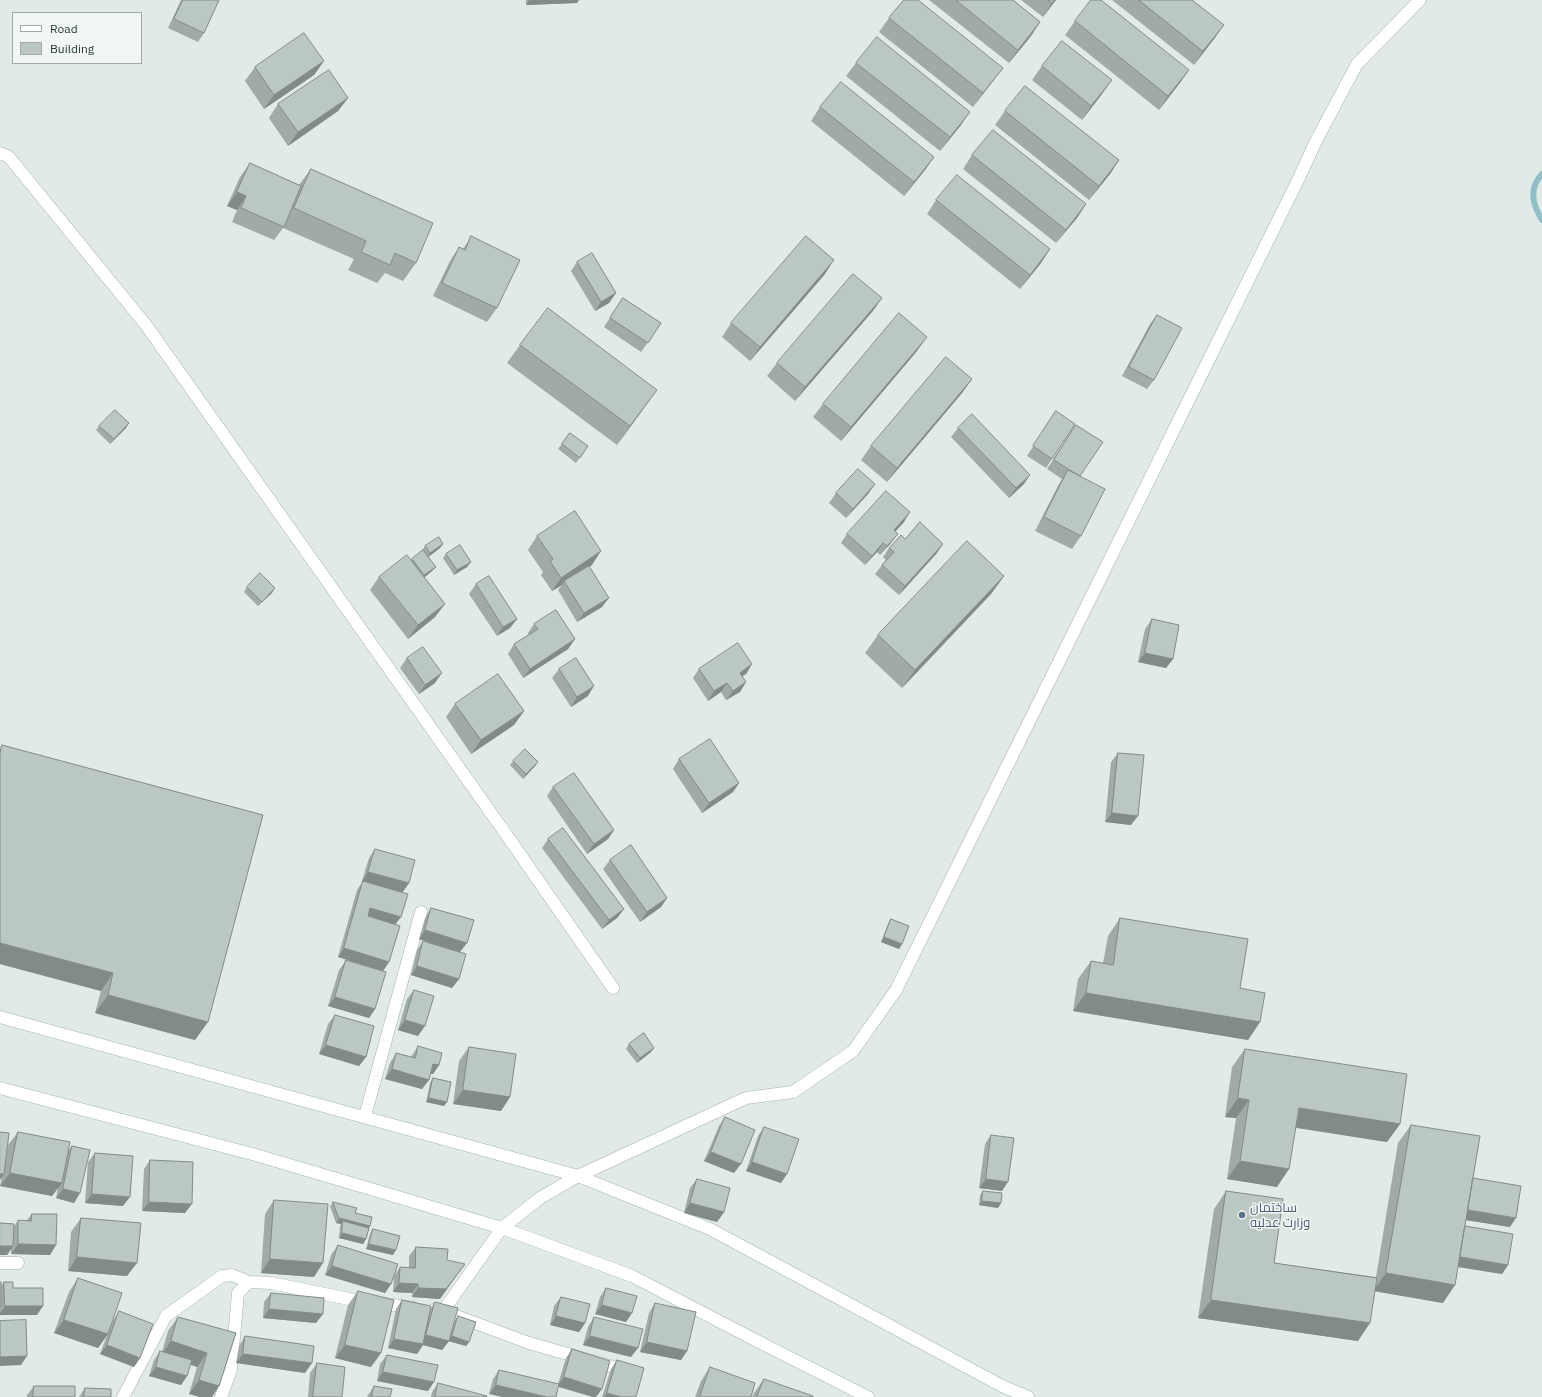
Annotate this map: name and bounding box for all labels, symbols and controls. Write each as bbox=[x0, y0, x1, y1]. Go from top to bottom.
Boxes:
legend bbox=[12, 12, 142, 64]
text: Road bbox=[50, 21, 78, 36]
text: Building bbox=[50, 41, 94, 56]
place label: ساختمان وزارت عدلیه bbox=[1250, 1200, 1310, 1231]
marker: ساختمان وزارت عدلیه bbox=[1237, 1210, 1247, 1220]

